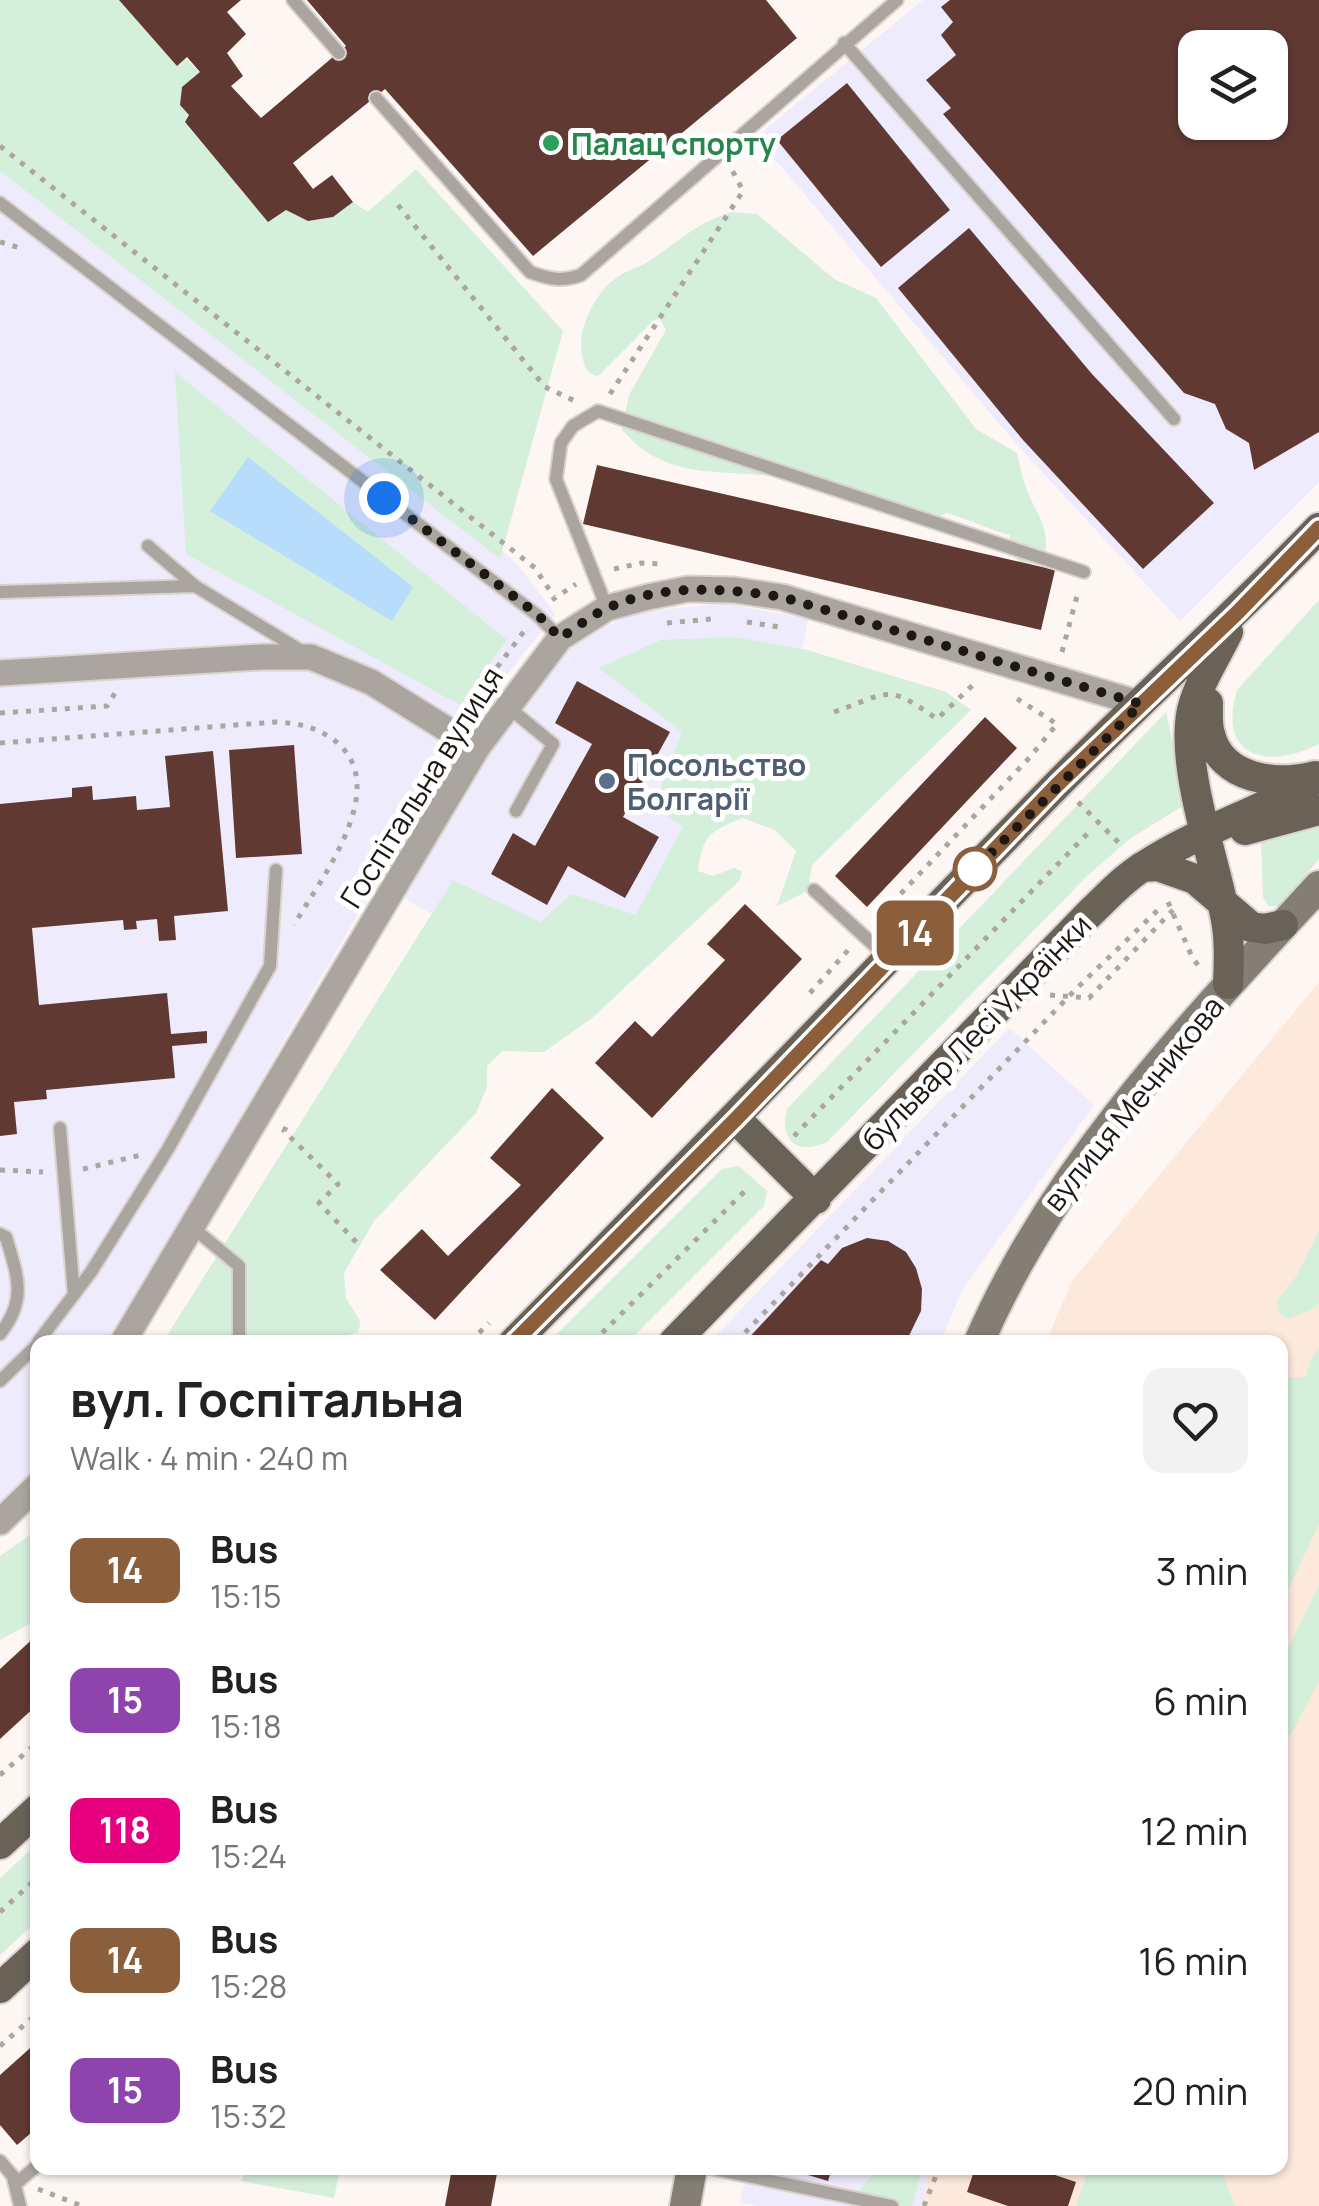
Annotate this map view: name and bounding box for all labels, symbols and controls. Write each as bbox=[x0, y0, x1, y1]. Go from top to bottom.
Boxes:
map controls bbox=[1178, 30, 1288, 140]
button: layers bbox=[1178, 30, 1288, 140]
place label: Палац спорту bbox=[571, 123, 776, 164]
marker: Палац спорту bbox=[540, 132, 562, 154]
your location bbox=[359, 473, 409, 523]
street label: Госпітальна вулиця bbox=[330, 659, 512, 915]
place label: Посольство Болгарії bbox=[627, 744, 806, 819]
marker: Посольство Болгарії bbox=[596, 770, 618, 792]
unlabelled marker bbox=[954, 848, 996, 890]
line badge: 14 bbox=[870, 900, 960, 966]
street label: бульвар Лесі Українки bbox=[852, 905, 1100, 1159]
text: 14 bbox=[897, 909, 933, 957]
street label: вулиця Мечникова bbox=[1033, 987, 1233, 1219]
text: вул. Госпітальна bbox=[70, 1366, 464, 1431]
button: heart bbox=[1143, 1368, 1248, 1473]
text: Walk · 4 min · 240 m bbox=[70, 1436, 348, 1480]
text: Bus bbox=[210, 1522, 278, 1574]
text: 3 min bbox=[1156, 1544, 1248, 1596]
text: 14 bbox=[107, 1546, 143, 1594]
text: 15:15 bbox=[210, 1574, 282, 1618]
text: Bus bbox=[210, 1652, 278, 1704]
text: 6 min bbox=[1153, 1674, 1248, 1726]
text: 15 bbox=[107, 1676, 143, 1724]
text: 15:18 bbox=[210, 1704, 282, 1748]
text: Bus bbox=[210, 1782, 278, 1834]
text: 12 min bbox=[1140, 1804, 1248, 1856]
text: 118 bbox=[99, 1806, 151, 1854]
text: 15:24 bbox=[210, 1834, 287, 1878]
text: Bus bbox=[210, 1912, 278, 1964]
text: 16 min bbox=[1138, 1934, 1248, 1986]
text: 14 bbox=[107, 1936, 143, 1984]
text: 15:28 bbox=[210, 1964, 287, 2008]
text: Bus bbox=[210, 2042, 278, 2094]
text: 20 min bbox=[1132, 2064, 1248, 2116]
text: 15 bbox=[107, 2066, 143, 2114]
text: 15:32 bbox=[210, 2094, 286, 2138]

